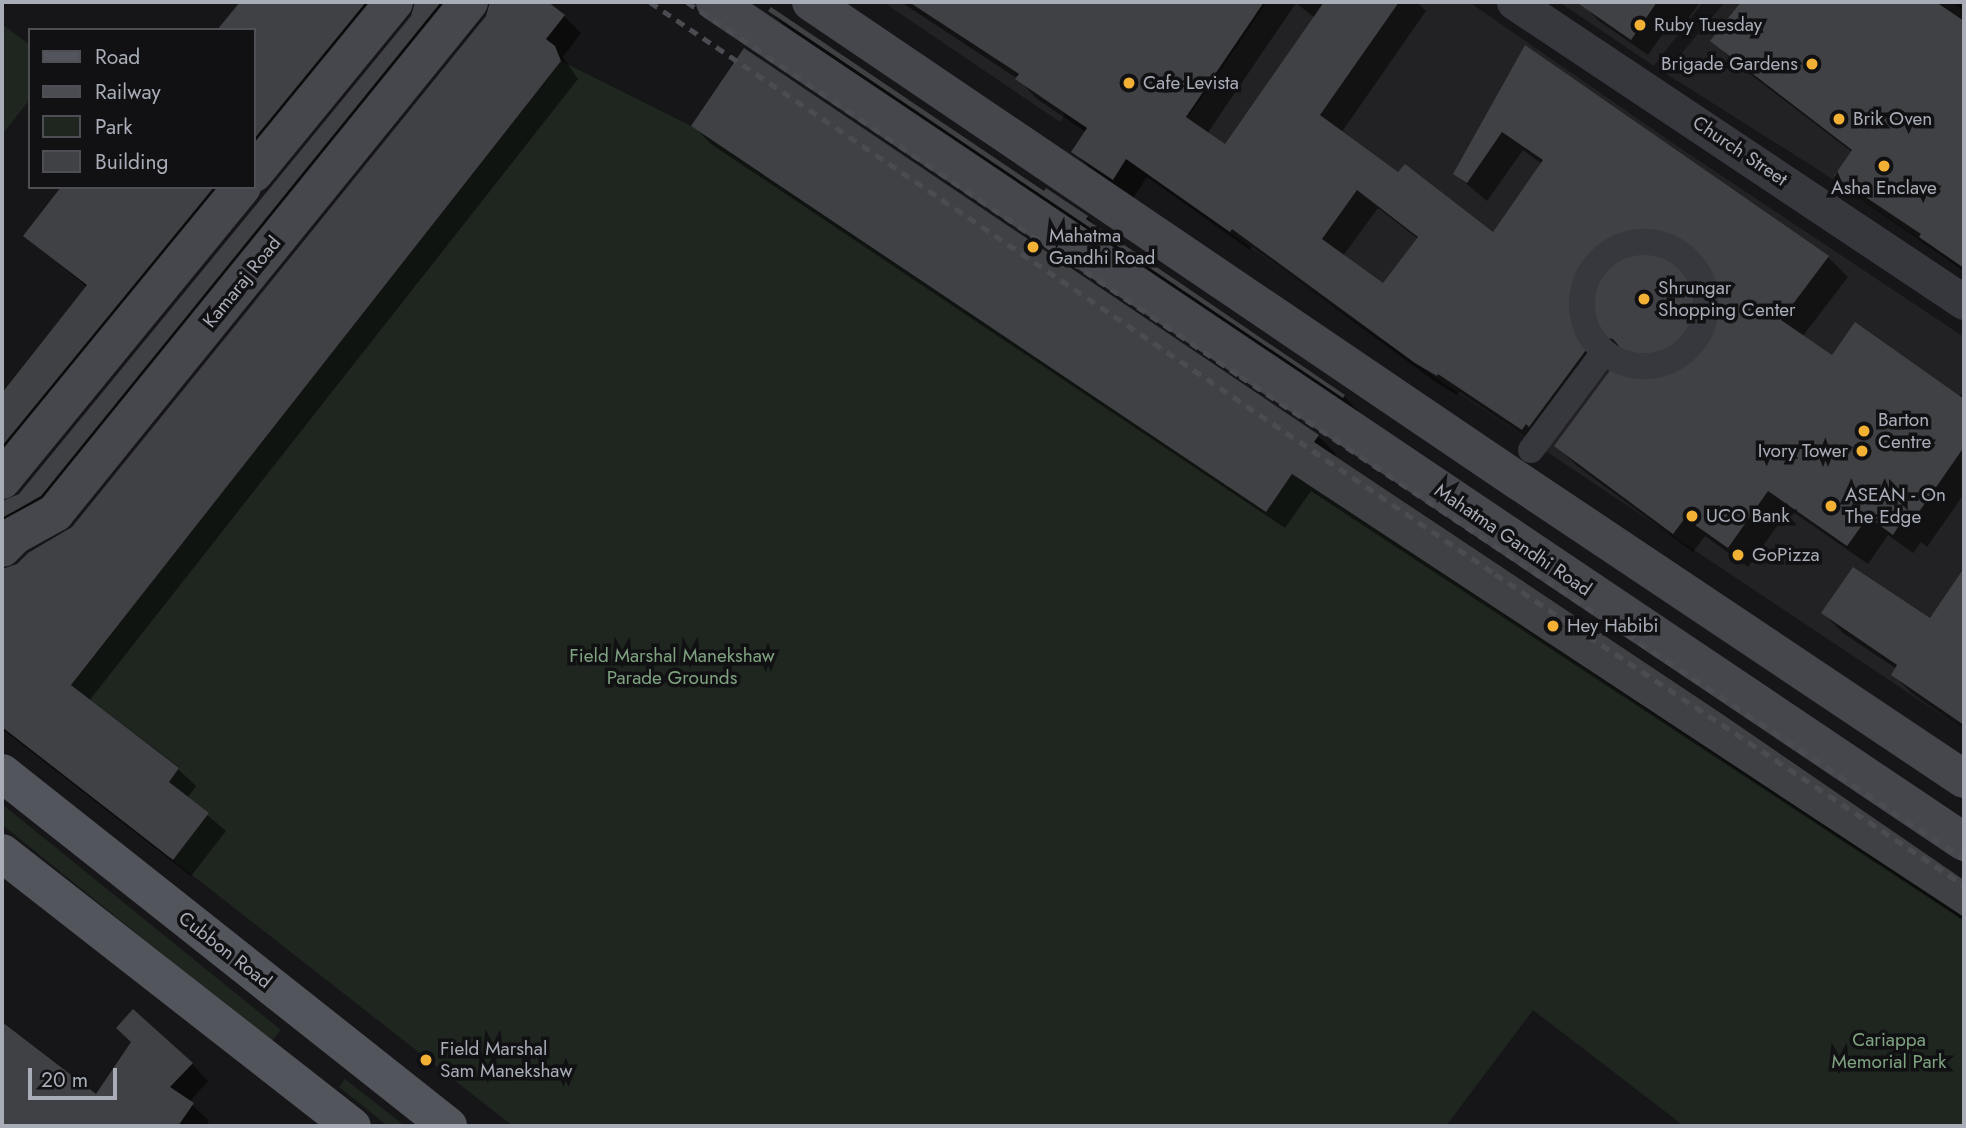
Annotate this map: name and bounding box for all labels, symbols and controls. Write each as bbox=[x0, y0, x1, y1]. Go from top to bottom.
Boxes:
place label: Ruby Tuesday bbox=[1654, 14, 1762, 36]
marker: Ruby Tuesday bbox=[1632, 17, 1648, 33]
legend bbox=[28, 28, 256, 189]
text: Road bbox=[95, 42, 140, 72]
place label: Brigade Gardens bbox=[1661, 53, 1798, 75]
marker: Brigade Gardens bbox=[1804, 56, 1820, 72]
place label: Cafe Levista bbox=[1143, 72, 1239, 94]
marker: Cafe Levista bbox=[1121, 75, 1137, 91]
text: Railway bbox=[95, 77, 161, 107]
place label: Brik Oven bbox=[1853, 108, 1932, 130]
street label: Church Street bbox=[1688, 111, 1792, 191]
marker: Brik Oven bbox=[1831, 111, 1847, 127]
text: Park bbox=[95, 112, 132, 142]
text: Building bbox=[95, 147, 168, 177]
marker: Asha Enclave bbox=[1876, 158, 1892, 174]
place label: Asha Enclave bbox=[1831, 177, 1937, 199]
place label: Mahatma Gandhi Road bbox=[1049, 225, 1155, 269]
street label: Kamaraj Road bbox=[198, 232, 286, 332]
marker: Mahatma Gandhi Road bbox=[1023, 237, 1043, 257]
place label: Shrungar Shopping Center bbox=[1658, 277, 1796, 321]
marker: Shrungar Shopping Center bbox=[1636, 291, 1652, 307]
place label: Barton Centre bbox=[1878, 409, 1931, 453]
marker: Barton Centre bbox=[1856, 423, 1872, 439]
place label: Ivory Tower bbox=[1758, 440, 1848, 462]
marker: Ivory Tower bbox=[1854, 443, 1870, 459]
street label: Mahatma Gandhi Road bbox=[1430, 479, 1596, 601]
place label: ASEAN - On The Edge bbox=[1845, 484, 1946, 528]
marker: ASEAN - On The Edge bbox=[1823, 498, 1839, 514]
place label: UCO Bank bbox=[1706, 505, 1790, 527]
marker: UCO Bank bbox=[1684, 508, 1700, 524]
place label: GoPizza bbox=[1752, 544, 1820, 566]
marker: GoPizza bbox=[1730, 547, 1746, 563]
place label: Hey Habibi bbox=[1567, 615, 1658, 637]
marker: Hey Habibi bbox=[1545, 618, 1561, 634]
park label: Field Marshal Manekshaw Parade Grounds bbox=[569, 645, 775, 689]
street label: Cubbon Road bbox=[174, 907, 276, 993]
park label: Cariappa Memorial Park bbox=[1832, 1029, 1946, 1073]
place label: Field Marshal Sam Manekshaw bbox=[440, 1038, 572, 1082]
marker: Field Marshal Sam Manekshaw bbox=[418, 1052, 434, 1068]
scale bar bbox=[32, 1054, 121, 1098]
text: 20 m bbox=[41, 1065, 88, 1095]

